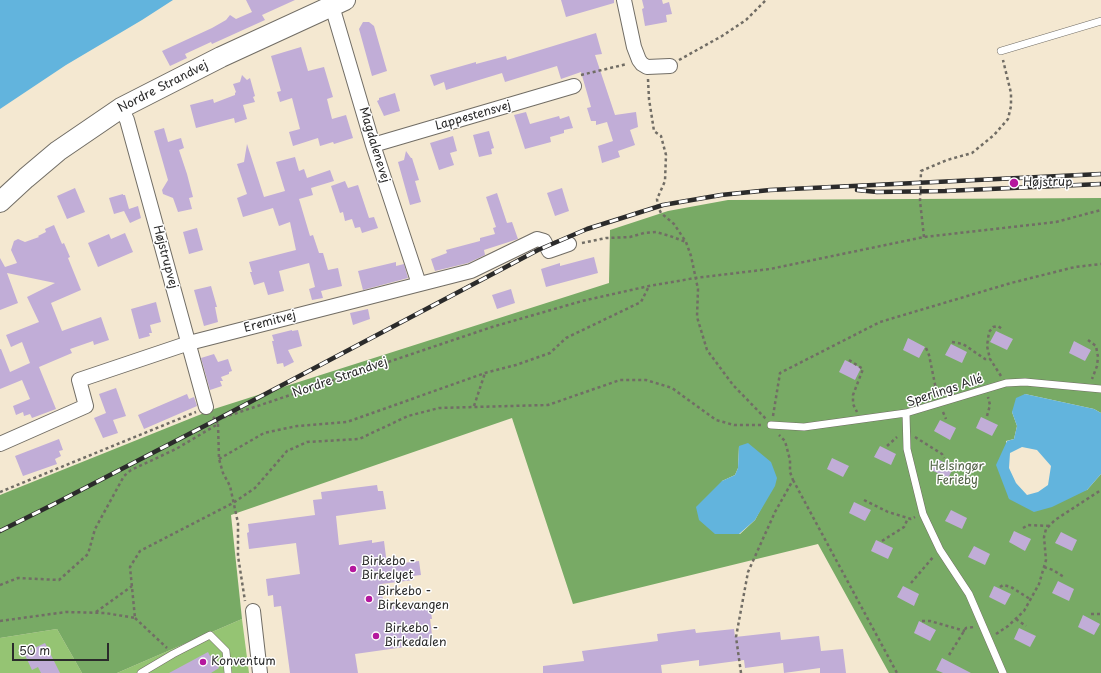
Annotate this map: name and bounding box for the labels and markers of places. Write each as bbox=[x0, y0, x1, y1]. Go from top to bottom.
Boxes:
place label: Højstrup bbox=[1023, 176, 1072, 190]
marker: Højstrup bbox=[1008, 177, 1020, 189]
place label: Birkebo - Birkelyet bbox=[361, 555, 415, 583]
marker: Birkebo - Birkelyet bbox=[348, 564, 358, 574]
place label: Birkebo - Birkevangen bbox=[377, 585, 449, 613]
marker: Birkebo - Birkevangen bbox=[364, 594, 374, 604]
place label: Birkebo - Birkedalen bbox=[384, 622, 446, 650]
marker: Birkebo - Birkedalen bbox=[371, 631, 381, 641]
place label: Konventum bbox=[211, 655, 276, 669]
marker: Konventum bbox=[198, 657, 208, 667]

